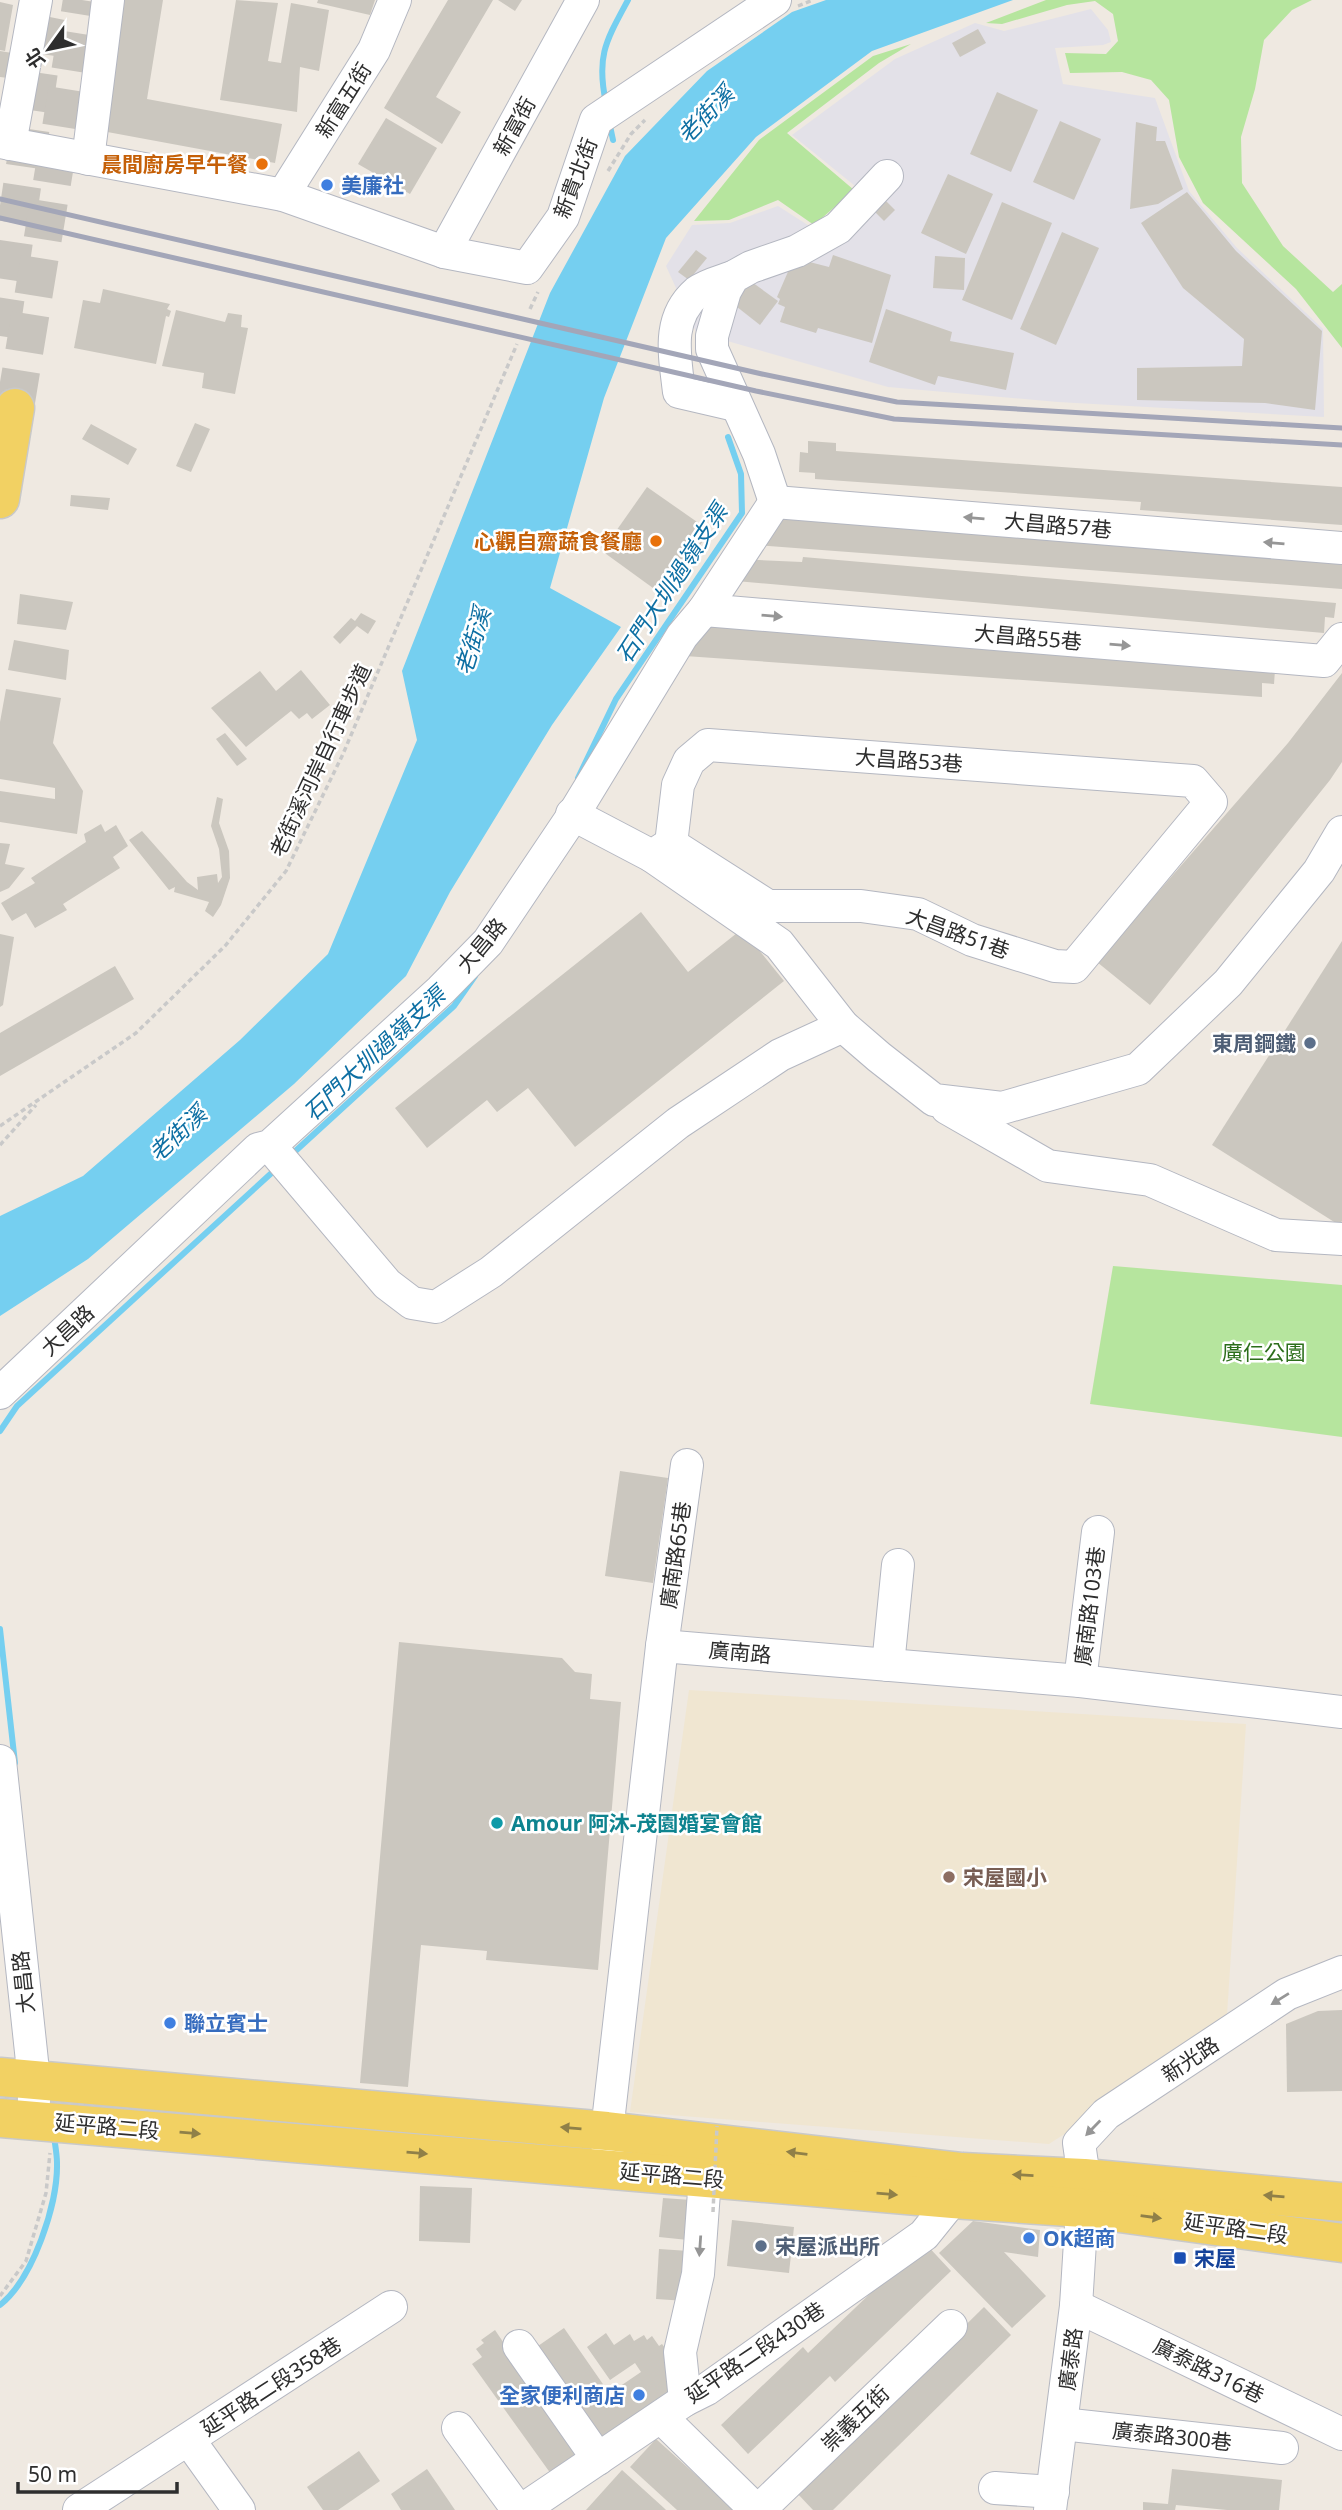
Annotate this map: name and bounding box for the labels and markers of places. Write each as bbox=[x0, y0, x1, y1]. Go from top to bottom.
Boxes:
place label: 晨間廚房早午餐 bbox=[101, 150, 248, 178]
marker: 晨間廚房早午餐 bbox=[254, 156, 270, 172]
place label: 美廉社 bbox=[341, 171, 404, 199]
marker: 美廉社 bbox=[319, 177, 335, 193]
place label: 心觀自齋蔬食餐廳 bbox=[474, 527, 642, 555]
marker: 心觀自齋蔬食餐廳 bbox=[648, 533, 664, 549]
place label: 東周鋼鐵 bbox=[1212, 1029, 1296, 1057]
marker: 東周鋼鐵 bbox=[1302, 1035, 1318, 1051]
place label: Amour 阿沐-茂園婚宴會館 bbox=[511, 1809, 762, 1837]
marker: Amour 阿沐-茂園婚宴會館 bbox=[489, 1815, 505, 1831]
place label: 宋屋國小 bbox=[963, 1863, 1047, 1891]
marker: 宋屋國小 bbox=[941, 1869, 957, 1885]
place label: 聯立賓士 bbox=[184, 2009, 268, 2037]
marker: 聯立賓士 bbox=[162, 2015, 178, 2031]
place label: OK超商 bbox=[1043, 2224, 1116, 2252]
marker: OK超商 bbox=[1021, 2230, 1037, 2246]
place label: 宋屋派出所 bbox=[775, 2232, 880, 2260]
marker: 宋屋派出所 bbox=[753, 2238, 769, 2254]
place label: 宋屋 bbox=[1194, 2244, 1236, 2272]
marker: 宋屋 bbox=[1172, 2250, 1188, 2266]
place label: 全家便利商店 bbox=[499, 2381, 625, 2409]
marker: 全家便利商店 bbox=[631, 2387, 647, 2403]

